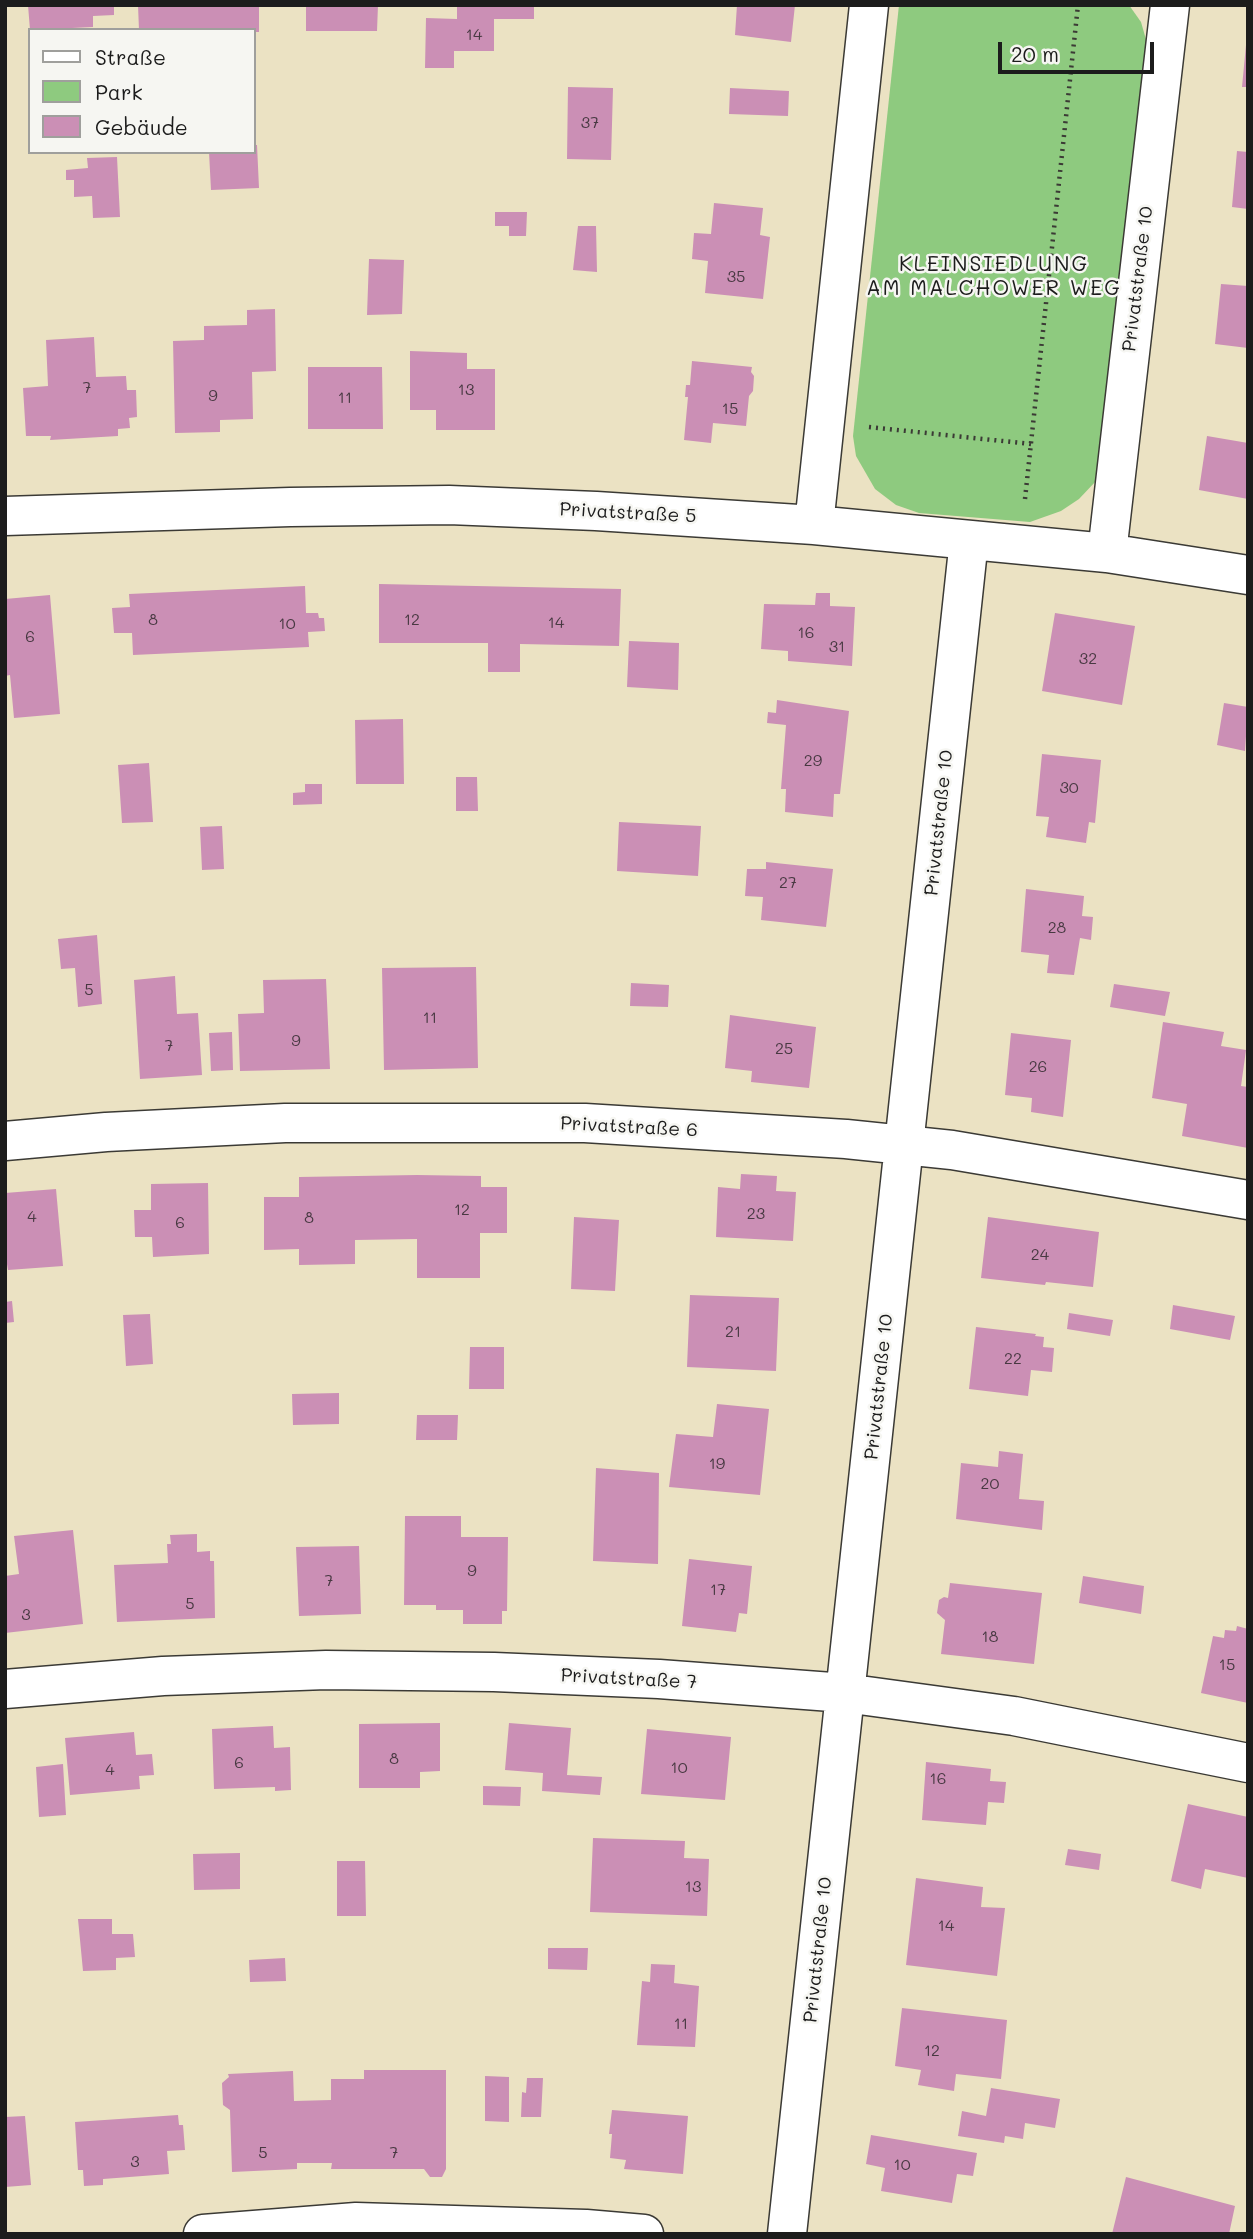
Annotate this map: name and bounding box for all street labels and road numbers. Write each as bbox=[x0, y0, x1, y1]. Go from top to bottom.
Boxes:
street label: Privatstraße 10 bbox=[1118, 205, 1158, 353]
street label: Privatstraße 5 bbox=[559, 498, 697, 528]
street label: Privatstraße 10 bbox=[920, 749, 958, 897]
street label: Privatstraße 6 bbox=[560, 1112, 698, 1142]
street label: Privatstraße 10 bbox=[860, 1313, 898, 1461]
street label: Privatstraße 7 bbox=[560, 1664, 698, 1694]
street label: Privatstraße 10 bbox=[799, 1876, 837, 2024]

